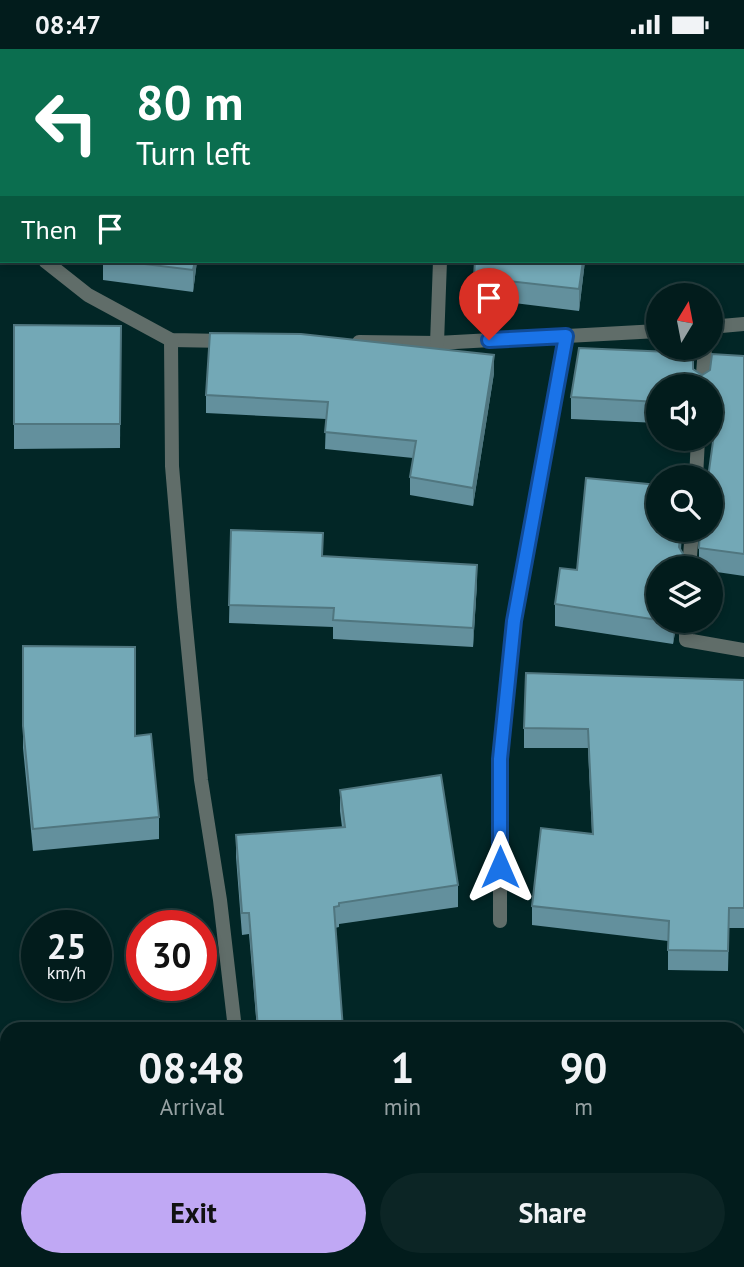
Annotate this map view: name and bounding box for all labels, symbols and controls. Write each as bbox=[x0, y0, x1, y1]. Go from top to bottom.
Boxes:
text: 08:47 bbox=[35, 8, 101, 41]
text: 80 m bbox=[136, 70, 243, 134]
icon: left bbox=[21, 77, 112, 168]
text: Turn left bbox=[136, 132, 251, 174]
icon: arrive bbox=[91, 210, 129, 248]
text: Then bbox=[21, 213, 77, 246]
pin bbox=[459, 268, 519, 340]
icon: arrive bbox=[470, 279, 508, 317]
north arrow bbox=[646, 283, 723, 361]
map controls bbox=[646, 283, 723, 633]
button: sound bbox=[646, 374, 723, 451]
button: search bbox=[646, 465, 723, 542]
button: layers bbox=[646, 556, 723, 633]
position arrow bbox=[463, 830, 537, 904]
speed limit sign: 30 bbox=[126, 910, 217, 1001]
text: 25 bbox=[47, 923, 86, 969]
text: km/h bbox=[47, 961, 86, 984]
text: 08:48 bbox=[139, 1040, 245, 1095]
text: 1 bbox=[391, 1040, 414, 1095]
text: 90 bbox=[560, 1040, 607, 1095]
text: Arrival bbox=[160, 1092, 224, 1121]
text: min bbox=[384, 1092, 421, 1121]
text: m bbox=[574, 1092, 593, 1121]
button: Exit bbox=[21, 1173, 366, 1253]
button: Share bbox=[380, 1173, 725, 1253]

